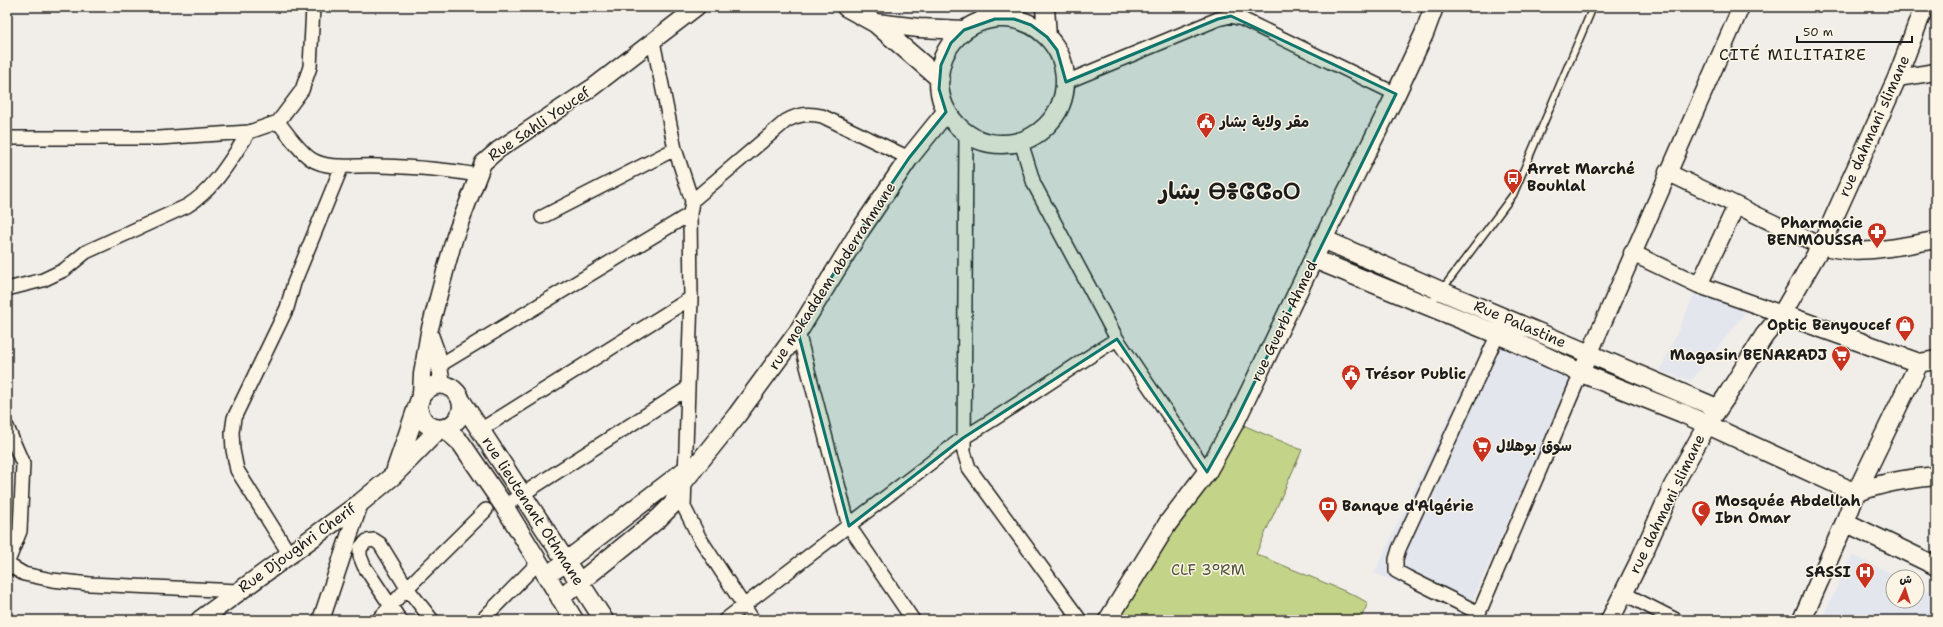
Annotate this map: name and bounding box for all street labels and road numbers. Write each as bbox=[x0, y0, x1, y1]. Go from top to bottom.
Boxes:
street label: rue dahmani slimane bbox=[1834, 52, 1914, 200]
street label: Rue Sahli Youcef bbox=[484, 82, 594, 166]
street label: rue mokaddem abderrahmane bbox=[764, 178, 900, 374]
street label: rue Guerbi Ahmed bbox=[1246, 257, 1322, 385]
street label: Rue Palastine bbox=[1471, 296, 1569, 352]
street label: rue dahmani slimane bbox=[1624, 431, 1710, 577]
street label: rue lieutenant Othmane bbox=[477, 433, 589, 589]
street label: Rue Djoughri Cherif bbox=[234, 498, 360, 597]

